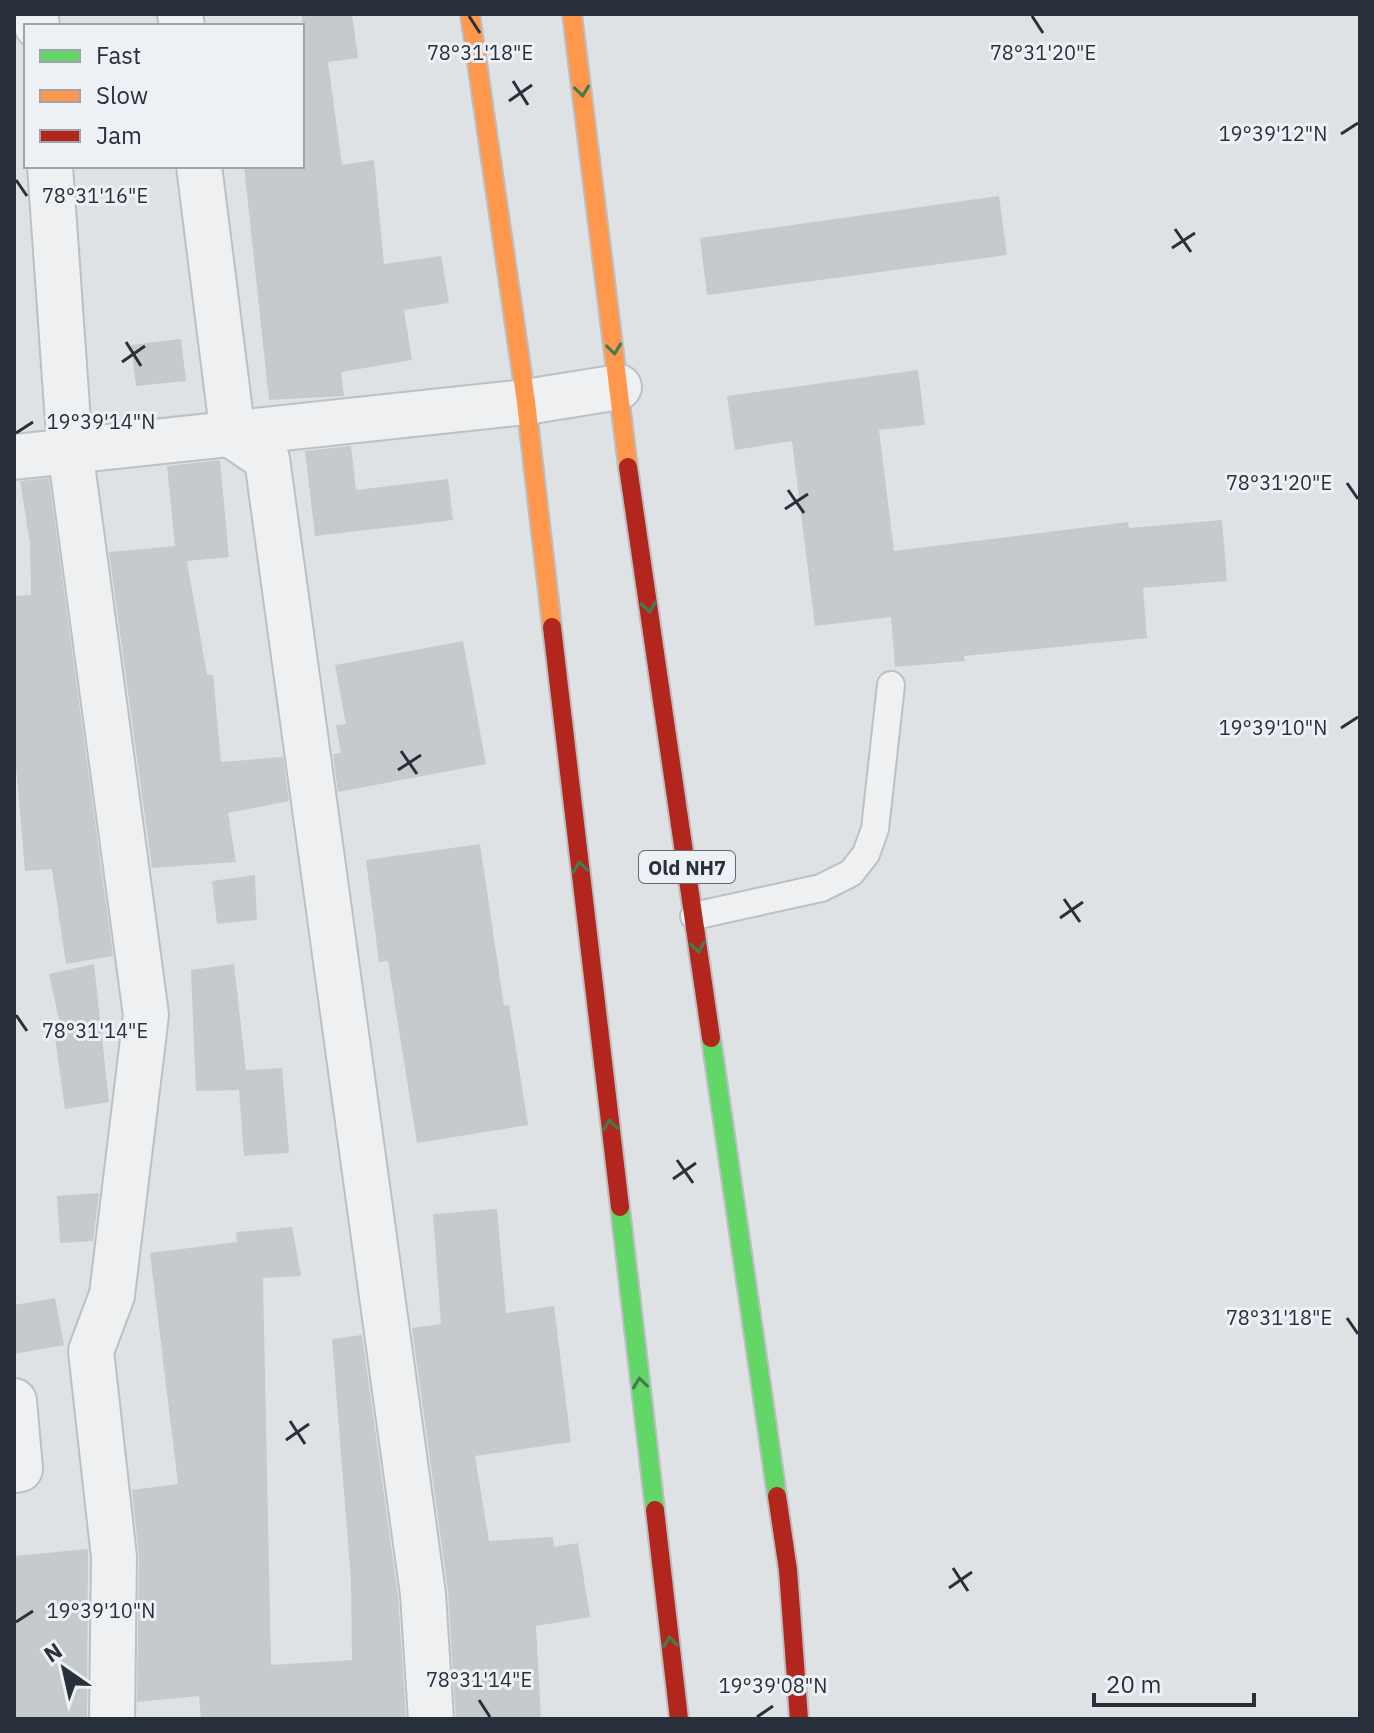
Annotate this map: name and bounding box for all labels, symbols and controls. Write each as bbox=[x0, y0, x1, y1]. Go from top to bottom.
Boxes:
legend bbox=[24, 24, 304, 168]
text: Fast bbox=[96, 39, 141, 71]
text: 78°31'18"E bbox=[427, 39, 533, 66]
text: 78°31'20"E bbox=[990, 39, 1096, 66]
text: Slow bbox=[96, 79, 148, 111]
one-way arrow bbox=[573, 85, 590, 98]
text: Jam bbox=[96, 119, 142, 151]
text: 19°39'12"N bbox=[1219, 120, 1327, 147]
text: 78°31'16"E bbox=[42, 182, 148, 209]
one-way arrow bbox=[606, 343, 623, 356]
text: 19°39'14"N bbox=[47, 408, 155, 435]
text: 78°31'20"E bbox=[1226, 469, 1332, 496]
one-way arrow bbox=[640, 600, 657, 614]
text: 19°39'10"N bbox=[1219, 714, 1327, 741]
road number: Old NH7 bbox=[639, 851, 735, 883]
one-way arrow bbox=[571, 860, 588, 873]
one-way arrow bbox=[689, 941, 706, 954]
text: 78°31'14"E bbox=[42, 1017, 148, 1044]
one-way arrow bbox=[601, 1118, 618, 1131]
text: 78°31'18"E bbox=[1226, 1304, 1332, 1331]
one-way arrow bbox=[631, 1376, 648, 1389]
text: 19°39'10"N bbox=[47, 1597, 155, 1624]
north arrow bbox=[24, 1629, 104, 1709]
one-way arrow bbox=[661, 1635, 678, 1648]
text: N bbox=[38, 1636, 67, 1668]
scale bar bbox=[1094, 1657, 1254, 1707]
text: 78°31'14"E bbox=[426, 1666, 532, 1693]
text: 20 m bbox=[1106, 1668, 1161, 1700]
text: 19°39'08"N bbox=[719, 1672, 827, 1699]

